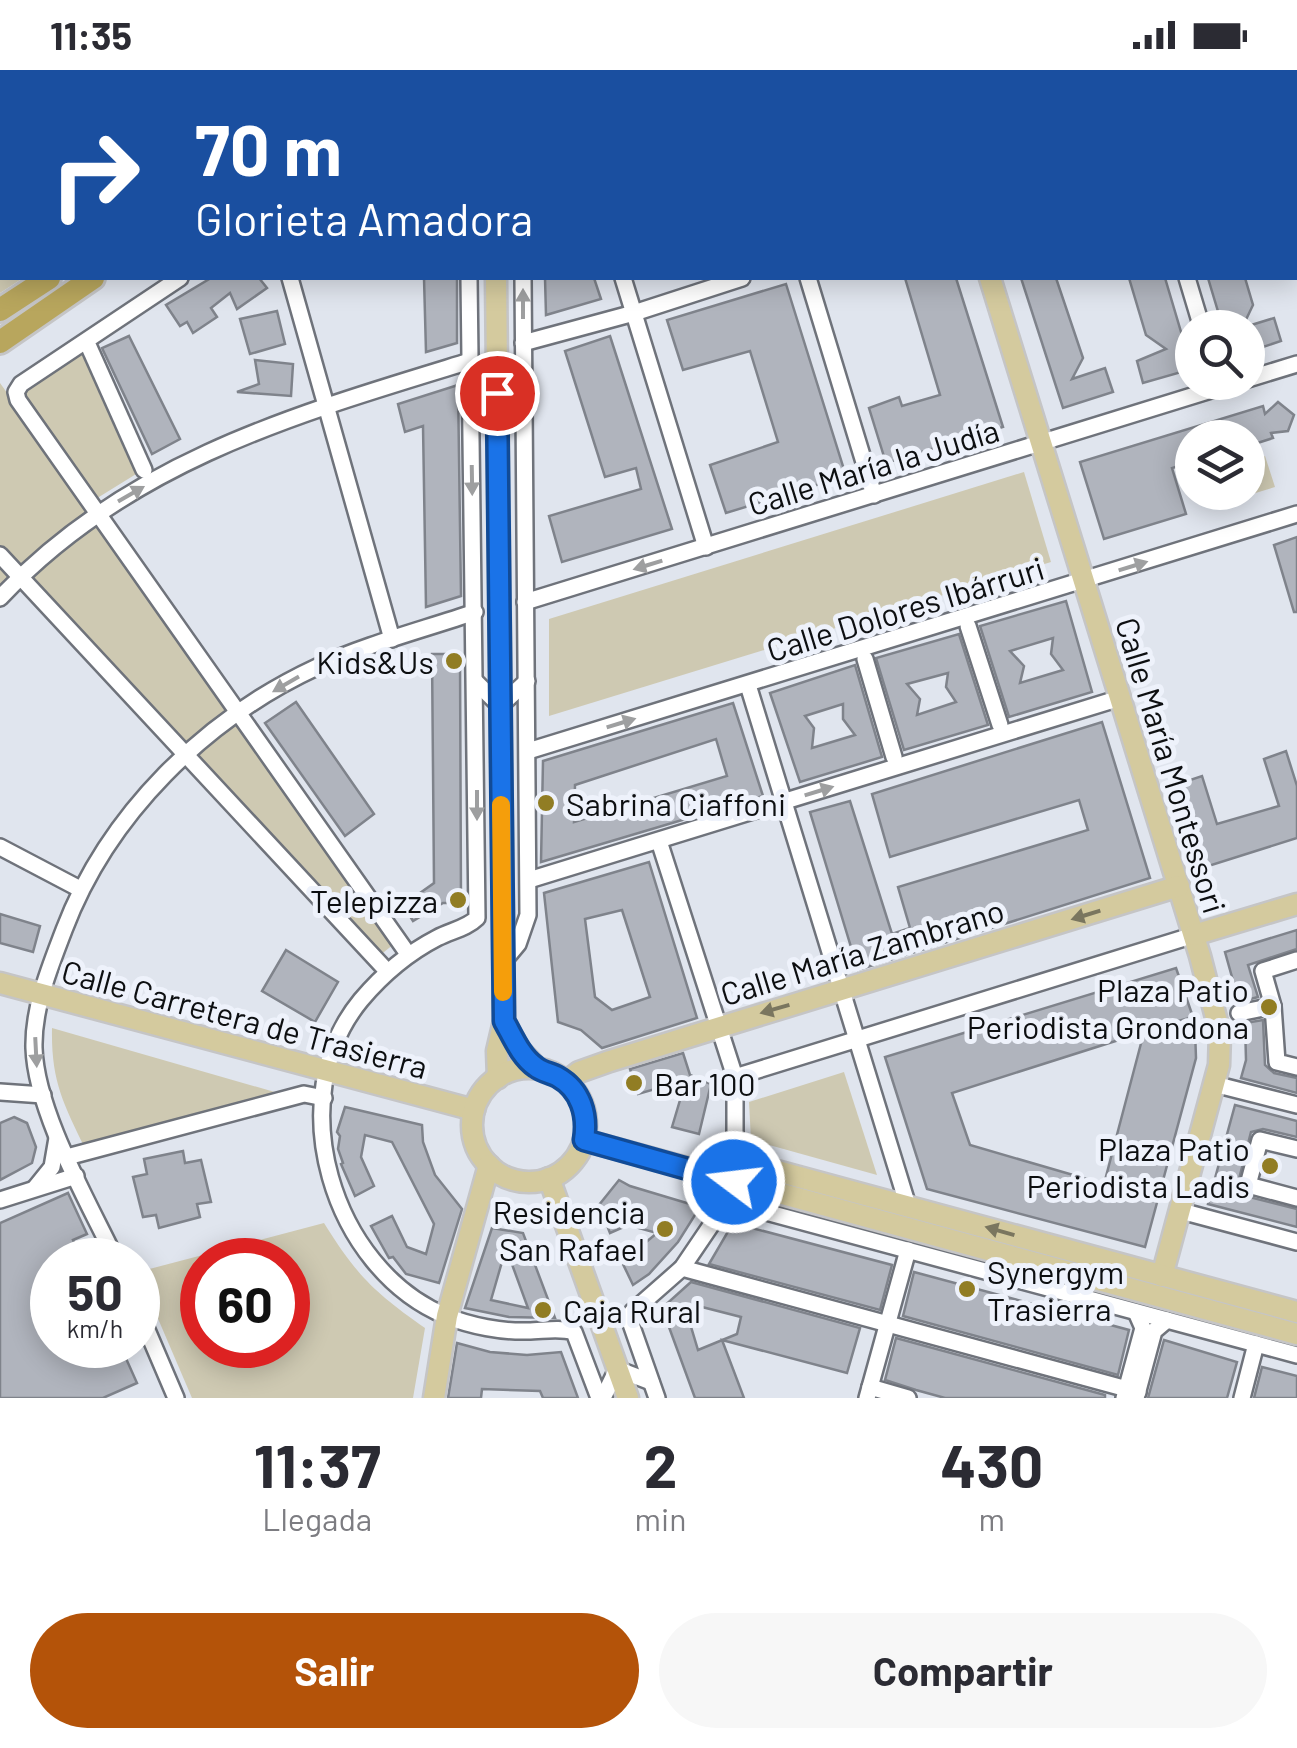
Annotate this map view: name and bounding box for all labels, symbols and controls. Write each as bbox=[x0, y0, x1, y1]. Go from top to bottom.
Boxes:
text: 11:35 bbox=[50, 12, 132, 58]
text: 70 m bbox=[195, 106, 342, 190]
icon: right bbox=[30, 110, 160, 240]
text: Glorieta Amadora bbox=[195, 191, 533, 245]
one-way arrow bbox=[515, 287, 531, 319]
map controls bbox=[1175, 310, 1265, 510]
button: search bbox=[1175, 310, 1265, 400]
pin bbox=[455, 351, 540, 436]
icon: arrive bbox=[470, 366, 525, 421]
street label: Calle María la Judía bbox=[743, 410, 1003, 522]
button: layers bbox=[1175, 420, 1265, 510]
one-way arrow bbox=[465, 464, 481, 496]
one-way arrow bbox=[117, 486, 145, 503]
street label: Calle Dolores Ibárruri bbox=[762, 548, 1048, 668]
one-way arrow bbox=[1118, 557, 1148, 572]
one-way arrow bbox=[632, 558, 662, 573]
street label: Calle María Montessori bbox=[1109, 613, 1235, 917]
place label: Kids&Us bbox=[316, 642, 434, 680]
marker: Kids&Us bbox=[443, 650, 465, 672]
one-way arrow bbox=[272, 674, 300, 692]
one-way arrow bbox=[607, 715, 637, 730]
one-way arrow bbox=[804, 783, 834, 798]
place label: Sabrina Ciaffoni bbox=[566, 784, 786, 822]
one-way arrow bbox=[469, 789, 485, 821]
marker: Sabrina Ciaffoni bbox=[535, 792, 557, 814]
place label: Telepizza bbox=[310, 881, 438, 919]
marker: Telepizza bbox=[447, 889, 469, 911]
street label: Calle María Zambrano bbox=[716, 890, 1008, 1012]
one-way arrow bbox=[1071, 908, 1101, 923]
street label: Calle Carretera de Trasierra bbox=[58, 951, 432, 1085]
place label: Plaza Patio Periodista Grondona bbox=[967, 970, 1249, 1045]
marker: Plaza Patio Periodista Grondona bbox=[1258, 996, 1280, 1018]
one-way arrow bbox=[759, 1002, 790, 1018]
one-way arrow bbox=[28, 1036, 44, 1068]
place label: Bar 100 bbox=[654, 1064, 756, 1102]
marker: Bar 100 bbox=[623, 1072, 645, 1094]
place label: Plaza Patio Periodista Ladis bbox=[1026, 1129, 1250, 1204]
position arrow bbox=[682, 1130, 786, 1234]
marker: Plaza Patio Periodista Ladis bbox=[1259, 1155, 1281, 1177]
place label: Residencia San Rafael bbox=[492, 1192, 645, 1267]
marker: Residencia San Rafael bbox=[654, 1218, 676, 1240]
one-way arrow bbox=[984, 1223, 1015, 1238]
speed limit sign: 60 bbox=[180, 1238, 310, 1368]
place label: Synergym Trasierra bbox=[987, 1252, 1124, 1327]
text: 50 bbox=[67, 1261, 123, 1321]
marker: Synergym Trasierra bbox=[956, 1278, 978, 1300]
place label: Caja Rural bbox=[563, 1291, 701, 1329]
marker: Caja Rural bbox=[532, 1299, 554, 1321]
text: km/h bbox=[67, 1313, 123, 1343]
text: 11:37 bbox=[254, 1428, 381, 1500]
text: 2 bbox=[644, 1428, 677, 1500]
text: 430 bbox=[940, 1428, 1043, 1500]
text: Llegada bbox=[262, 1499, 372, 1537]
text: min bbox=[635, 1499, 686, 1537]
text: m bbox=[978, 1499, 1005, 1537]
button: Salir bbox=[30, 1613, 639, 1728]
button: Compartir bbox=[659, 1613, 1267, 1728]

